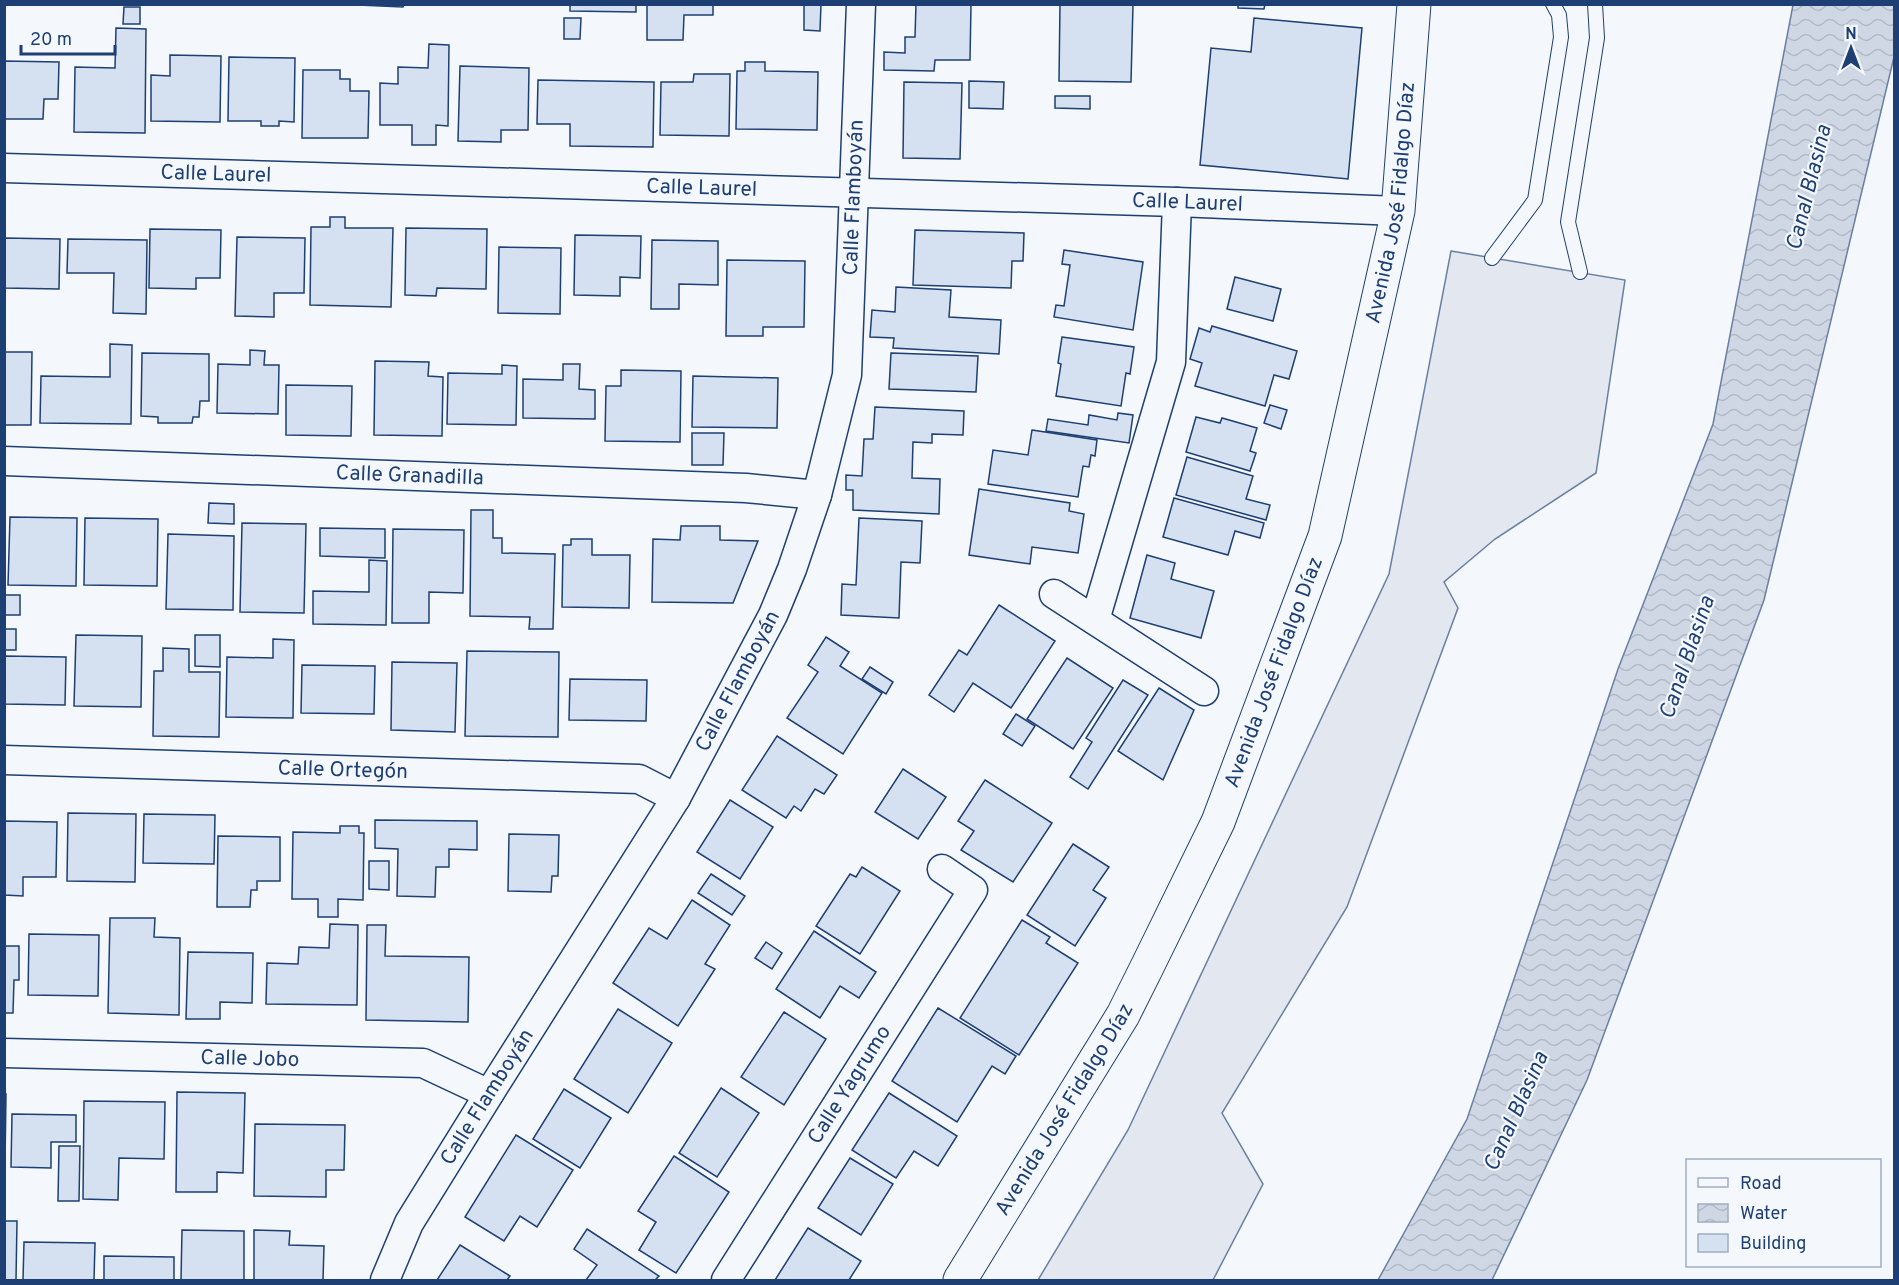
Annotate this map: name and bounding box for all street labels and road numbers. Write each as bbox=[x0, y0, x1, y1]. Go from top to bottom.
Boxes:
street label: Avenida José Fidalgo Díaz bbox=[1360, 81, 1421, 326]
street label: Calle Flamboyán bbox=[837, 119, 870, 276]
street label: Calle Laurel bbox=[160, 159, 272, 189]
street label: Calle Laurel bbox=[646, 173, 758, 203]
street label: Calle Laurel bbox=[1132, 187, 1244, 218]
street label: Calle Granadilla bbox=[335, 460, 484, 492]
street label: Avenida José Fidalgo Díaz bbox=[1219, 553, 1329, 792]
street label: Calle Flamboyán bbox=[689, 606, 786, 756]
street label: Calle Ortegón bbox=[277, 755, 408, 786]
street label: Avenida José Fidalgo Díaz bbox=[989, 999, 1140, 1221]
street label: Calle Yagrumo bbox=[802, 1020, 897, 1150]
street label: Calle Flamboyán bbox=[434, 1024, 540, 1171]
street label: Calle Jobo bbox=[200, 1044, 300, 1074]

